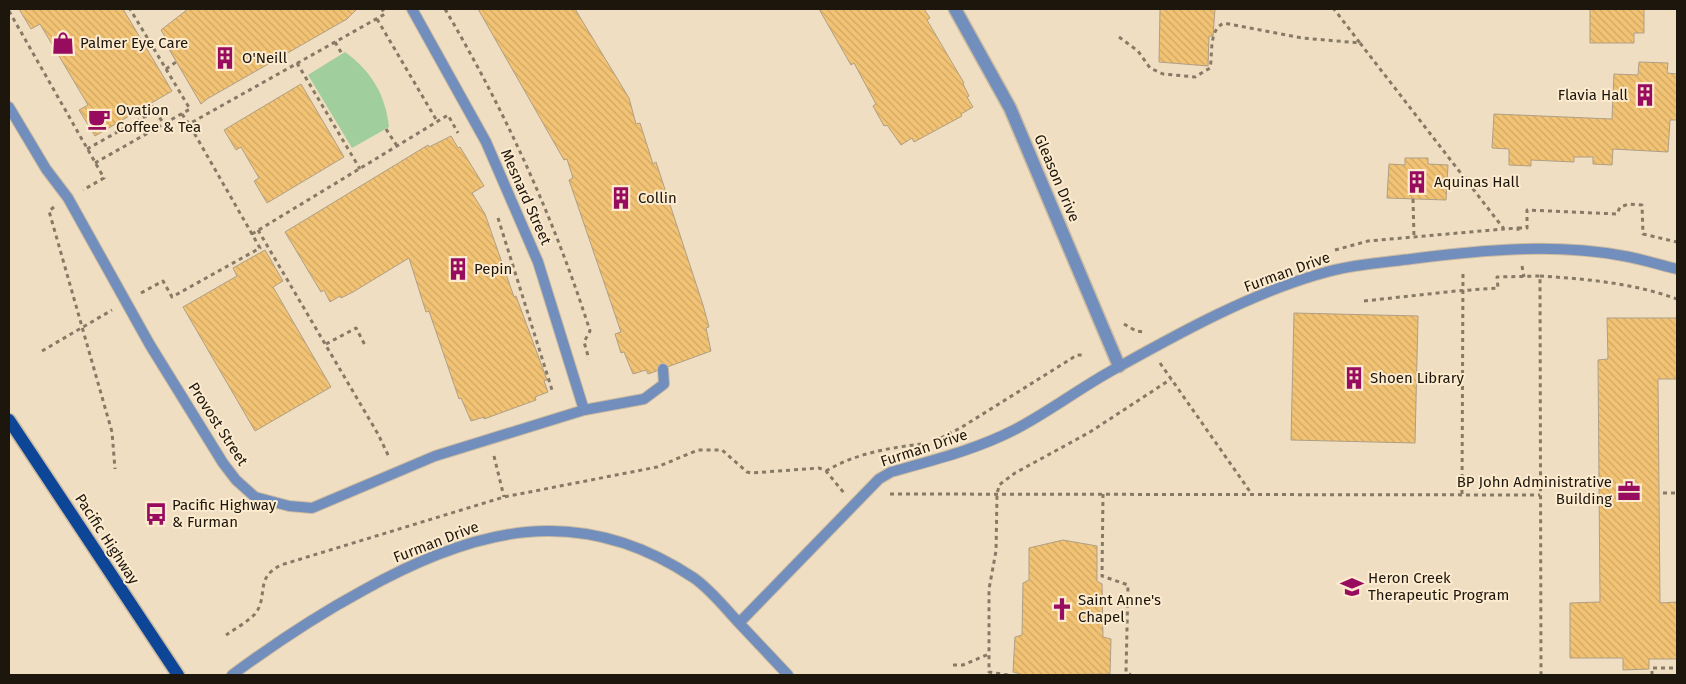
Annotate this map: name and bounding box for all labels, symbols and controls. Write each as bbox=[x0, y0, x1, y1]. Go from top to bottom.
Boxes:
shop icon: Palmer Eye Care bbox=[50, 30, 76, 56]
place label: Palmer Eye Care bbox=[80, 34, 188, 52]
building icon: O'Neill bbox=[212, 45, 238, 71]
place label: O'Neill bbox=[242, 49, 288, 67]
building icon: Flavia Hall bbox=[1632, 82, 1658, 108]
place label: Flavia Hall bbox=[1558, 86, 1629, 104]
place label: Ovation Coffee & Tea bbox=[116, 101, 201, 136]
cafe icon: Ovation Coffee & Tea bbox=[86, 106, 112, 132]
street label: Gleason Drive bbox=[1030, 131, 1084, 225]
street label: Mesnard Street bbox=[497, 146, 555, 248]
building icon: Aquinas Hall bbox=[1404, 169, 1430, 195]
place label: Aquinas Hall bbox=[1434, 173, 1520, 191]
building icon: Collin bbox=[608, 185, 634, 211]
place label: Collin bbox=[638, 189, 677, 207]
street label: Furman Drive bbox=[1241, 248, 1333, 296]
building icon: Pepin bbox=[445, 256, 471, 282]
place label: Pepin bbox=[474, 260, 512, 278]
building icon: Shoen Library bbox=[1341, 365, 1367, 391]
place label: Shoen Library bbox=[1370, 369, 1464, 387]
street label: Provost Street bbox=[184, 379, 252, 469]
street label: Furman Drive bbox=[878, 425, 970, 471]
place label: BP John Administrative Building bbox=[1457, 473, 1612, 508]
office icon: BP John Administrative Building bbox=[1616, 478, 1642, 504]
street label: Pacific Highway bbox=[71, 490, 143, 588]
place label: Pacific Highway & Furman bbox=[172, 496, 277, 531]
bus stop icon: Pacific Highway & Furman bbox=[143, 501, 169, 527]
street label: Furman Drive bbox=[391, 517, 481, 567]
place label: Heron Creek Therapeutic Program bbox=[1368, 569, 1509, 604]
school or university icon: Heron Creek Therapeutic Program bbox=[1339, 574, 1365, 600]
place label: Saint Anne's Chapel bbox=[1078, 591, 1161, 626]
church icon: Saint Anne's Chapel bbox=[1049, 596, 1075, 622]

